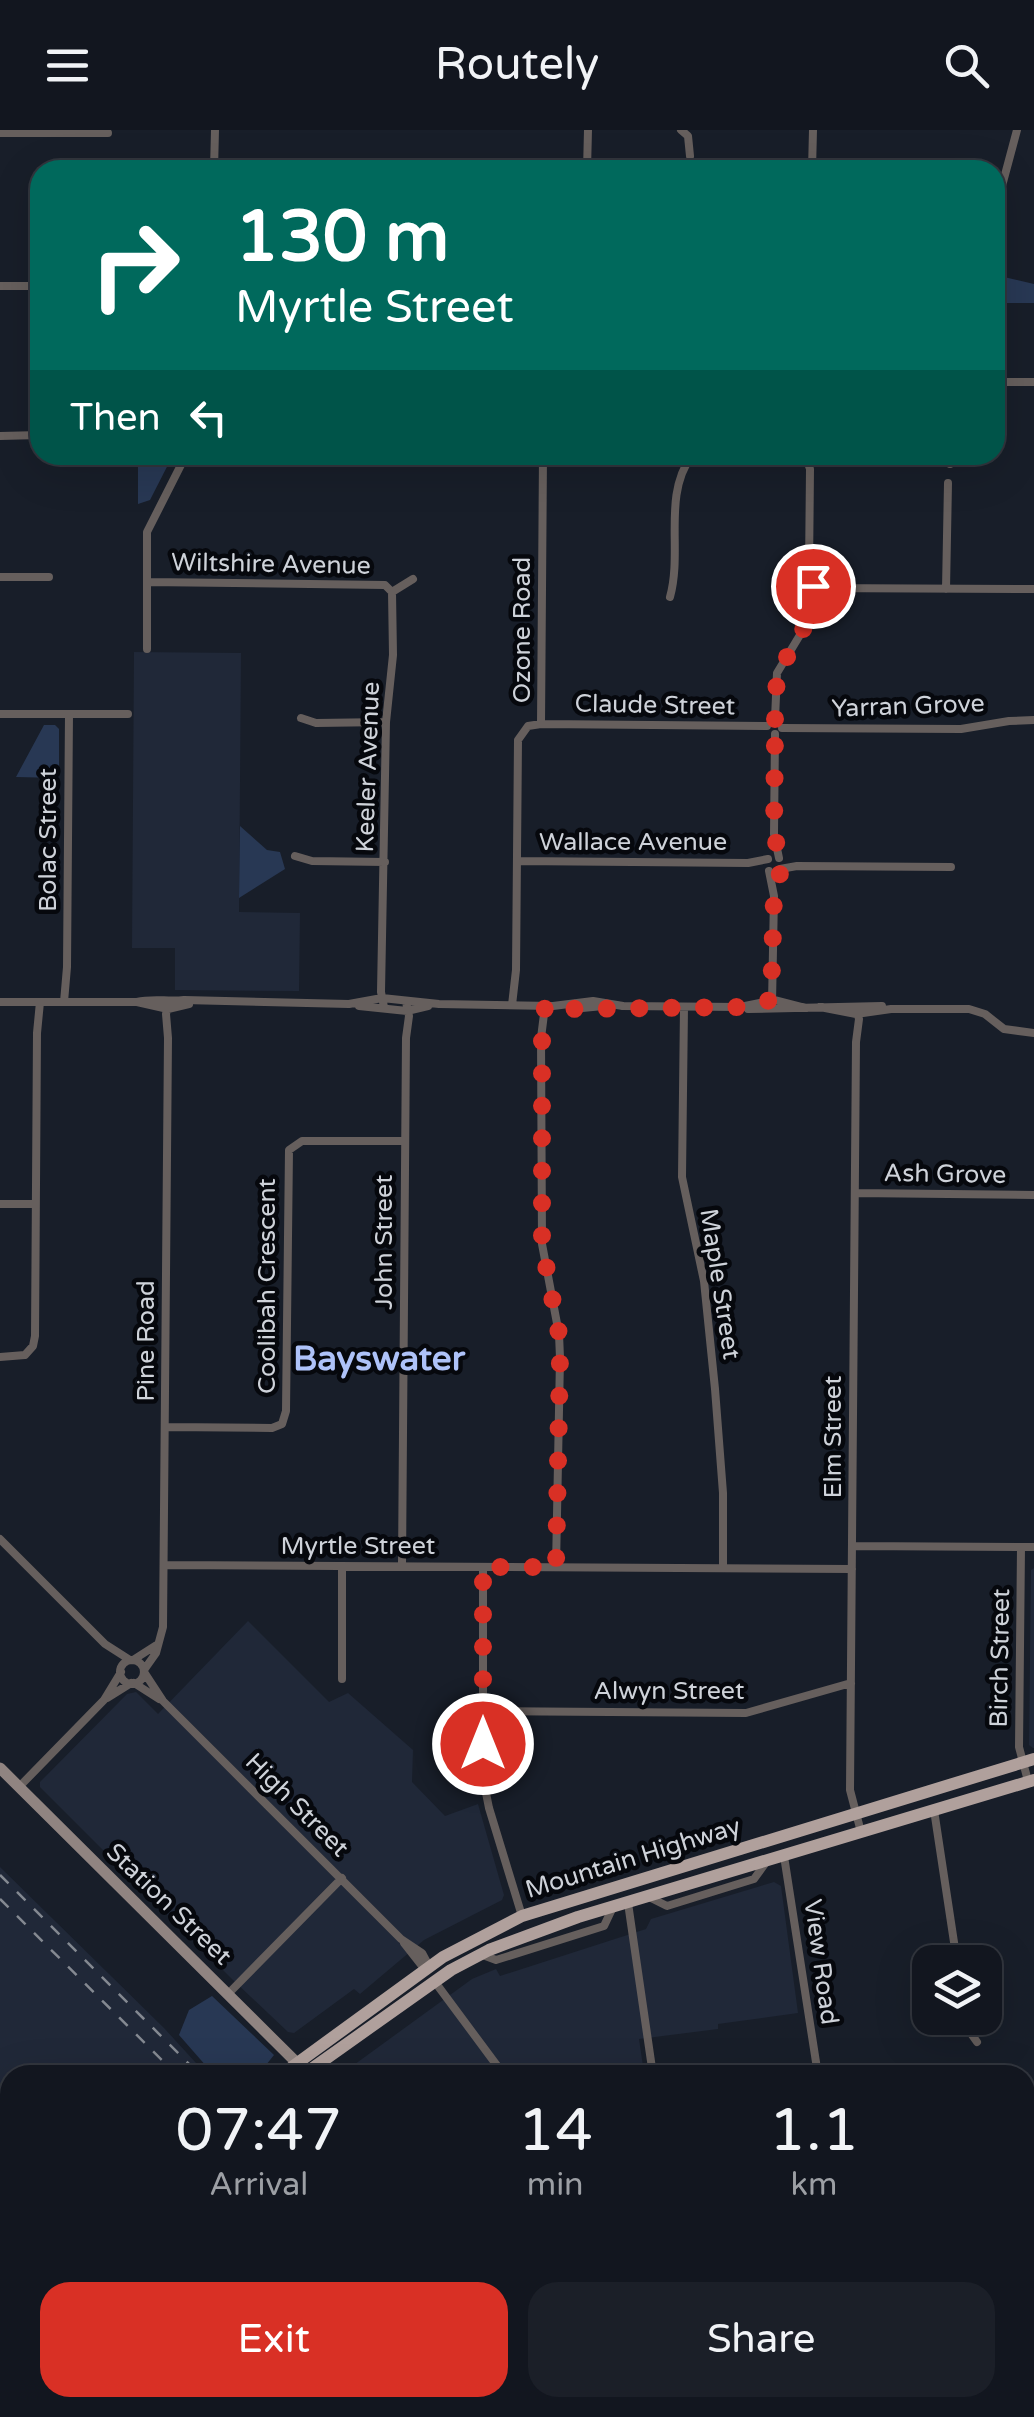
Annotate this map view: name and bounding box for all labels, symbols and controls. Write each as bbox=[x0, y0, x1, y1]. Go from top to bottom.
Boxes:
icon: menu bbox=[40, 38, 95, 93]
text: Routely bbox=[435, 38, 599, 92]
icon: search bbox=[939, 38, 994, 93]
text: 130 m bbox=[235, 196, 449, 280]
icon: right bbox=[70, 200, 200, 330]
text: Myrtle Street bbox=[235, 281, 514, 335]
icon: left bbox=[181, 390, 236, 445]
text: Then bbox=[70, 395, 161, 441]
pin bbox=[771, 544, 856, 629]
street label: Wiltshire Avenue bbox=[171, 547, 371, 581]
street label: Ozone Road bbox=[507, 557, 537, 703]
icon: arrive bbox=[786, 559, 841, 614]
street label: Keeler Avenue bbox=[350, 681, 386, 853]
street label: Yarran Grove bbox=[831, 688, 985, 724]
street label: Claude Street bbox=[574, 689, 736, 721]
street label: Bolac Street bbox=[33, 768, 63, 912]
street label: Wallace Avenue bbox=[539, 827, 727, 857]
street label: Ash Grove bbox=[883, 1158, 1007, 1190]
street label: John Street bbox=[369, 1174, 399, 1310]
street label: Coolibah Crescent bbox=[252, 1178, 282, 1394]
street label: Maple Street bbox=[693, 1206, 747, 1362]
street label: Pine Road bbox=[131, 1280, 161, 1402]
district label: Bayswater bbox=[293, 1338, 466, 1380]
street label: Elm Street bbox=[818, 1375, 848, 1499]
street label: Myrtle Street bbox=[281, 1531, 436, 1561]
street label: Birch Street bbox=[984, 1588, 1016, 1728]
street label: Alwyn Street bbox=[593, 1676, 745, 1706]
position arrow bbox=[431, 1692, 535, 1796]
street label: High Street bbox=[239, 1747, 355, 1863]
street label: Mountain Highway bbox=[522, 1811, 744, 1905]
street label: Station Street bbox=[100, 1837, 238, 1971]
street label: View Road bbox=[797, 1897, 845, 2027]
map controls bbox=[912, 1945, 1002, 2035]
button: layers bbox=[912, 1945, 1002, 2035]
text: 07:47 bbox=[176, 2095, 342, 2167]
text: 14 bbox=[517, 2095, 593, 2167]
text: 1.1 bbox=[768, 2095, 859, 2167]
text: Arrival bbox=[209, 2166, 308, 2204]
text: min bbox=[527, 2166, 584, 2204]
text: km bbox=[791, 2166, 837, 2204]
button: Exit bbox=[40, 2282, 508, 2397]
button: Share bbox=[528, 2282, 995, 2397]

